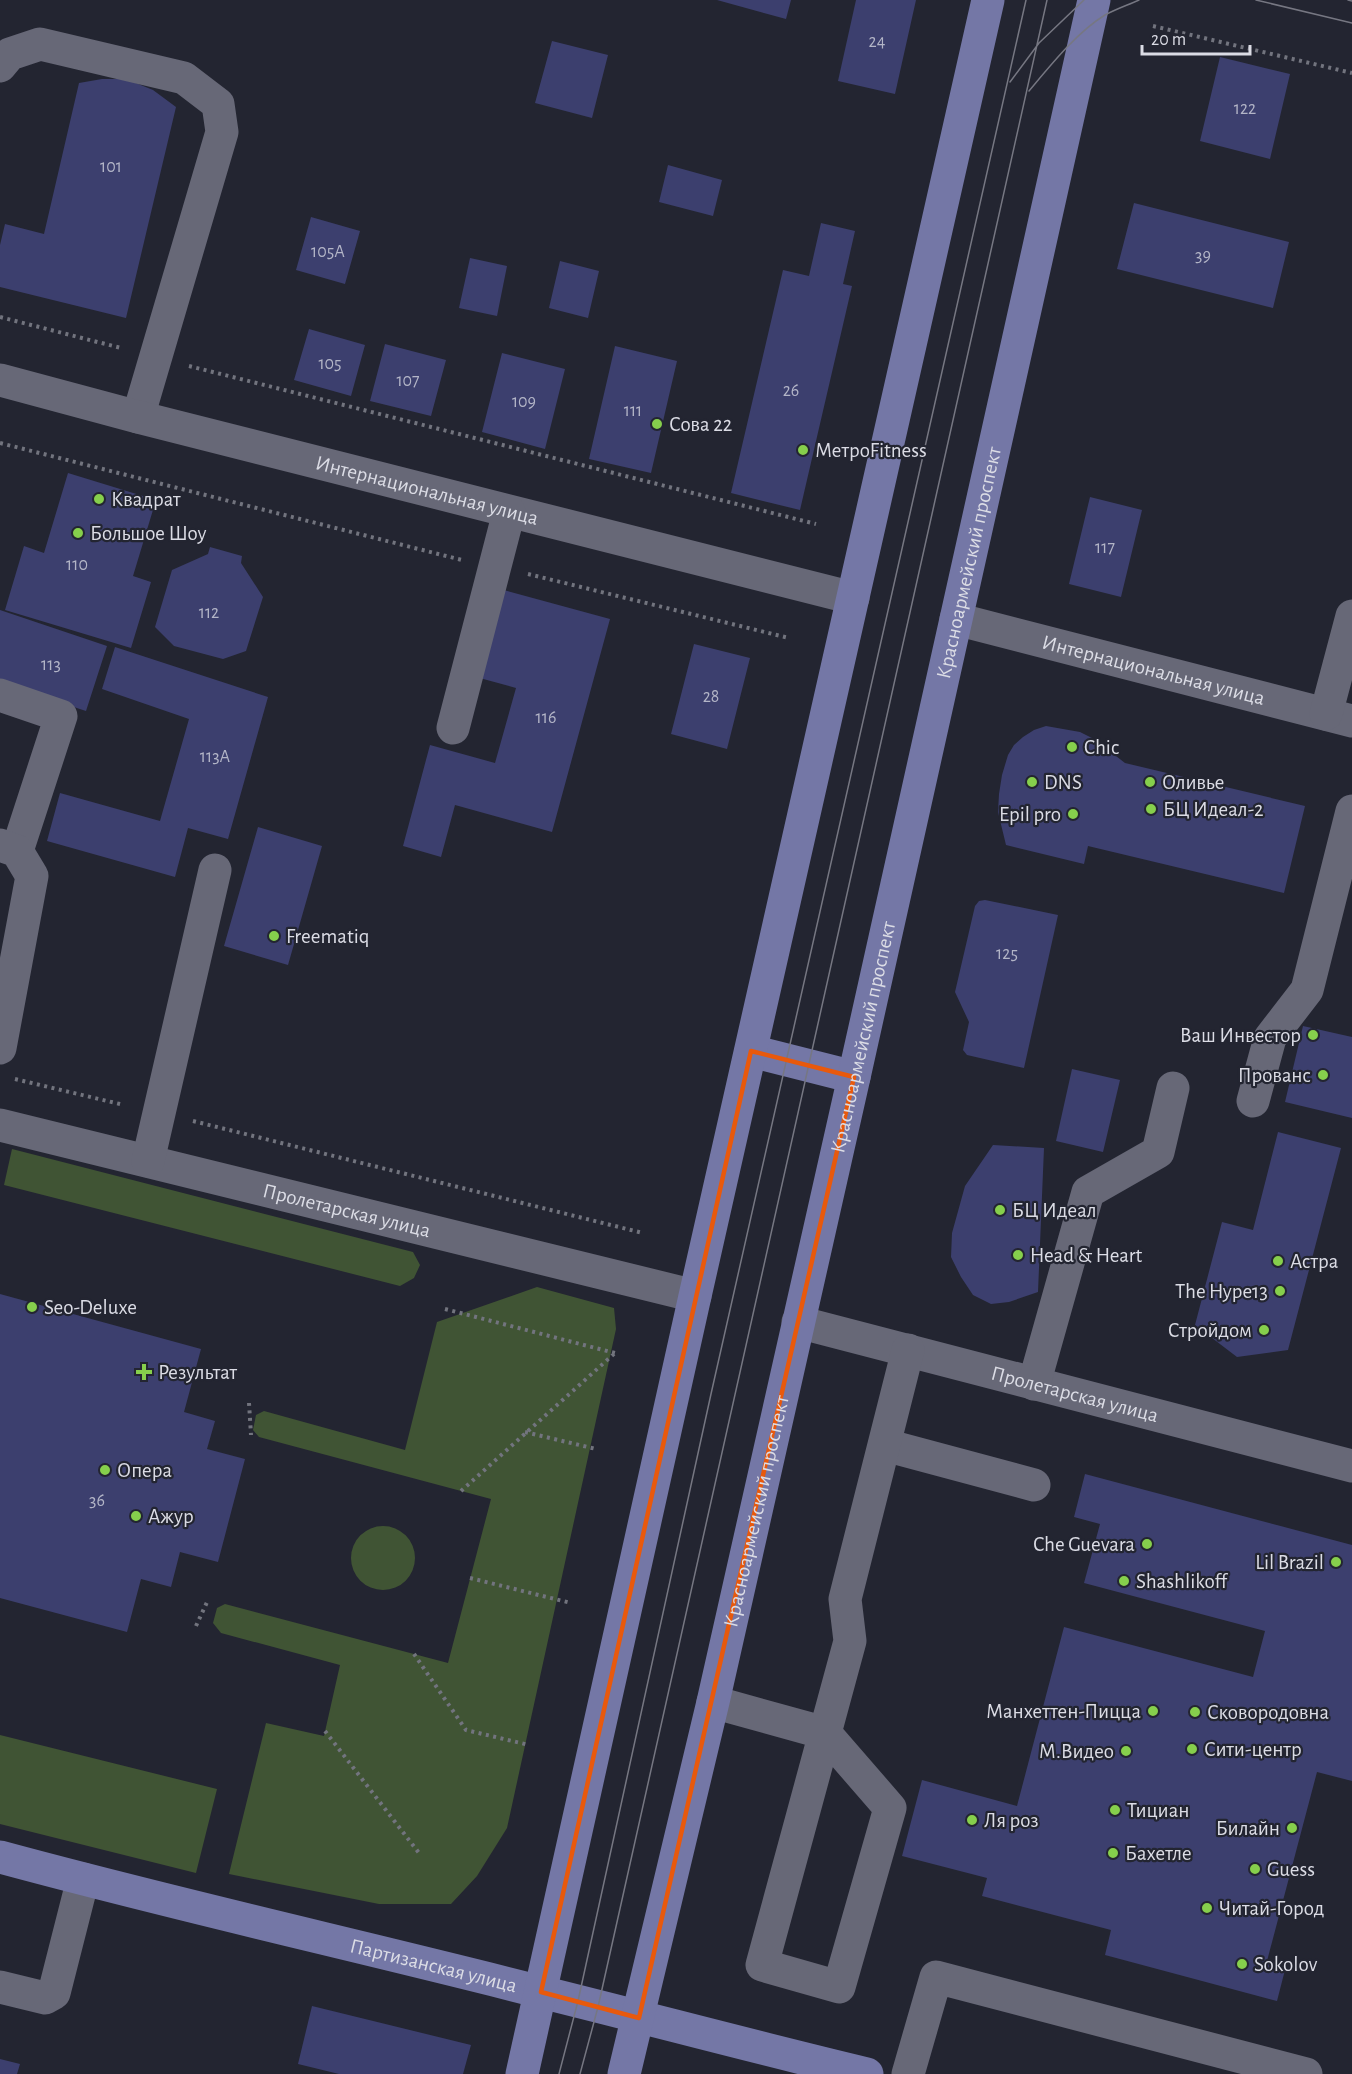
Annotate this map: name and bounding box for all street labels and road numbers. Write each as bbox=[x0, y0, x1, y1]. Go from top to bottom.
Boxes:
street label: Красноармейский проспект bbox=[933, 445, 1005, 681]
street label: Интернациональная улица bbox=[313, 452, 541, 529]
street label: Интернациональная улица bbox=[1040, 632, 1267, 709]
street label: Красноармейский проспект bbox=[827, 919, 899, 1155]
street label: Пролетарская улица bbox=[260, 1180, 433, 1242]
street label: Пролетарская улица bbox=[989, 1363, 1161, 1426]
street label: Красноармейский проспект bbox=[720, 1393, 793, 1629]
street label: Партизанская улица bbox=[348, 1935, 520, 1997]

